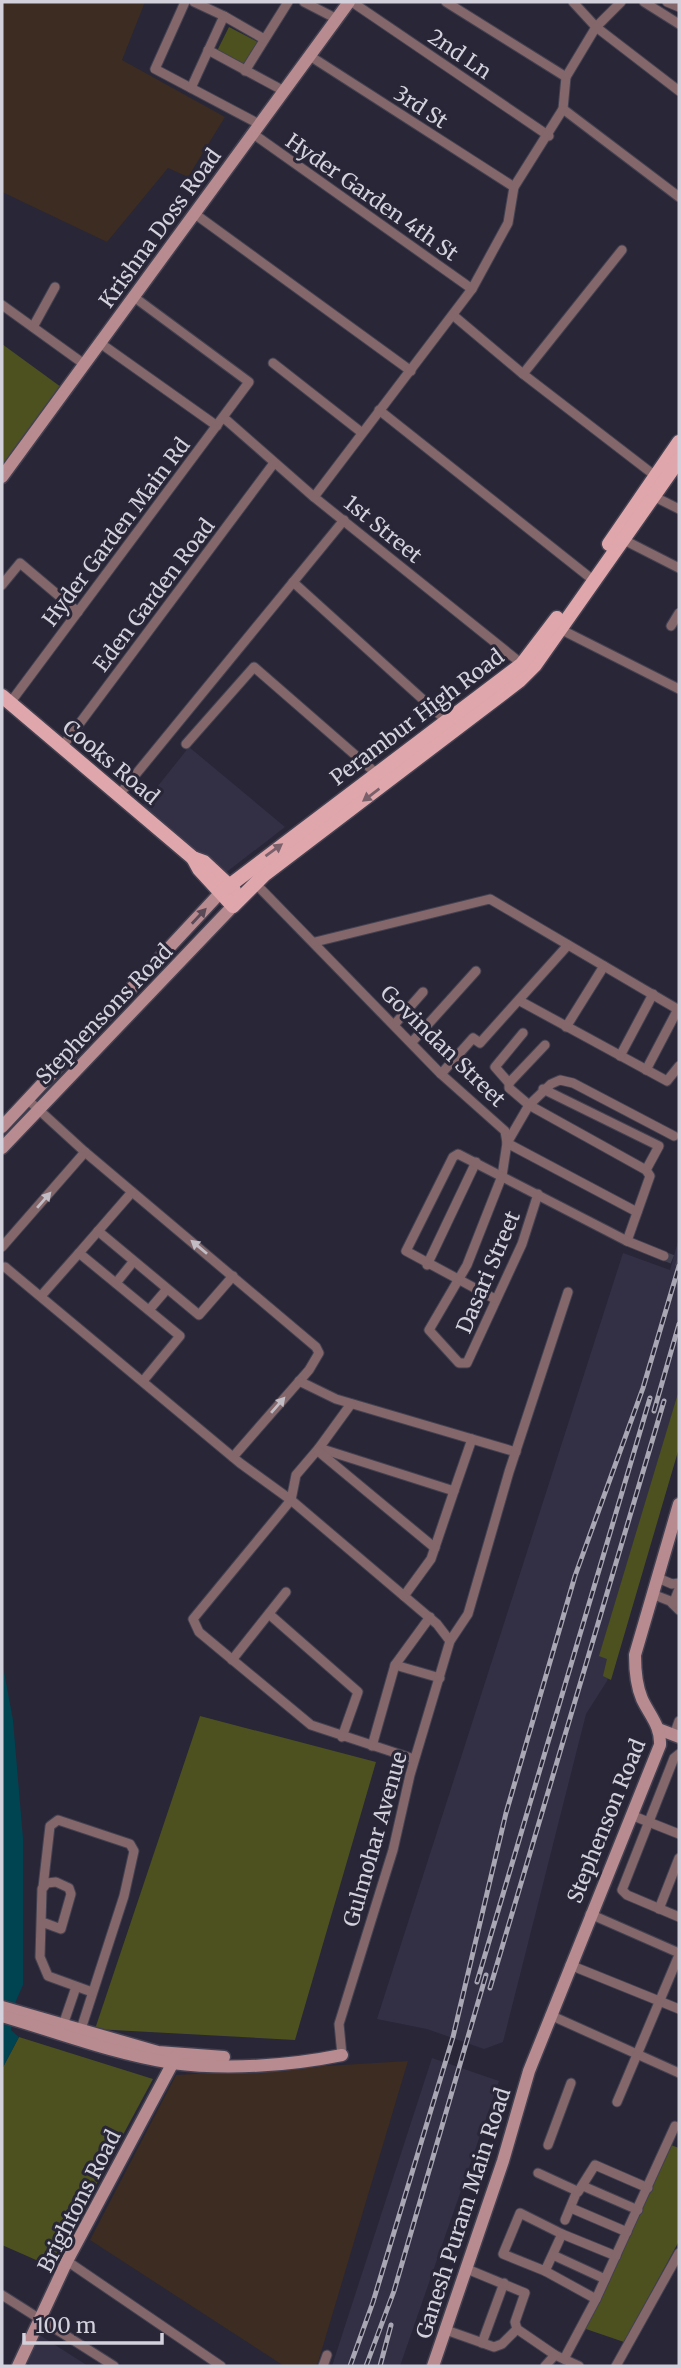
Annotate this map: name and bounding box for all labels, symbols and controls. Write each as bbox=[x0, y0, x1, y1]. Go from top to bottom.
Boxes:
street label: 2nd Ln bbox=[423, 23, 497, 85]
street label: 3rd St bbox=[389, 80, 453, 134]
street label: Hyder Garden 4th St bbox=[281, 127, 463, 267]
street label: Krishna Doss Road bbox=[93, 143, 227, 313]
street label: Hyder Garden Main Rd bbox=[36, 432, 196, 632]
street label: 1st Street bbox=[338, 489, 428, 569]
street label: Eden Garden Road bbox=[88, 513, 221, 677]
street label: Perambur High Road bbox=[325, 643, 510, 791]
street label: Cooks Road bbox=[57, 714, 165, 810]
one-way arrow bbox=[362, 787, 380, 801]
one-way arrow bbox=[265, 843, 283, 857]
one-way arrow bbox=[191, 907, 207, 925]
street label: Stephensons Road bbox=[30, 938, 178, 1090]
street label: Govindan Street bbox=[375, 979, 511, 1113]
one-way arrow bbox=[36, 1191, 52, 1209]
street label: Dasari Street bbox=[450, 1207, 526, 1337]
one-way arrow bbox=[190, 1240, 207, 1255]
one-way arrow bbox=[270, 1397, 285, 1414]
street label: Stephenson Road bbox=[561, 1735, 651, 1907]
street label: Gulmohar Avenue bbox=[337, 1748, 413, 1930]
street label: Ganesh Puram Main Road bbox=[410, 2084, 516, 2342]
street label: Brightons Road bbox=[32, 2125, 127, 2277]
scale bar bbox=[24, 2302, 163, 2346]
text: 100 m bbox=[35, 2312, 97, 2339]

